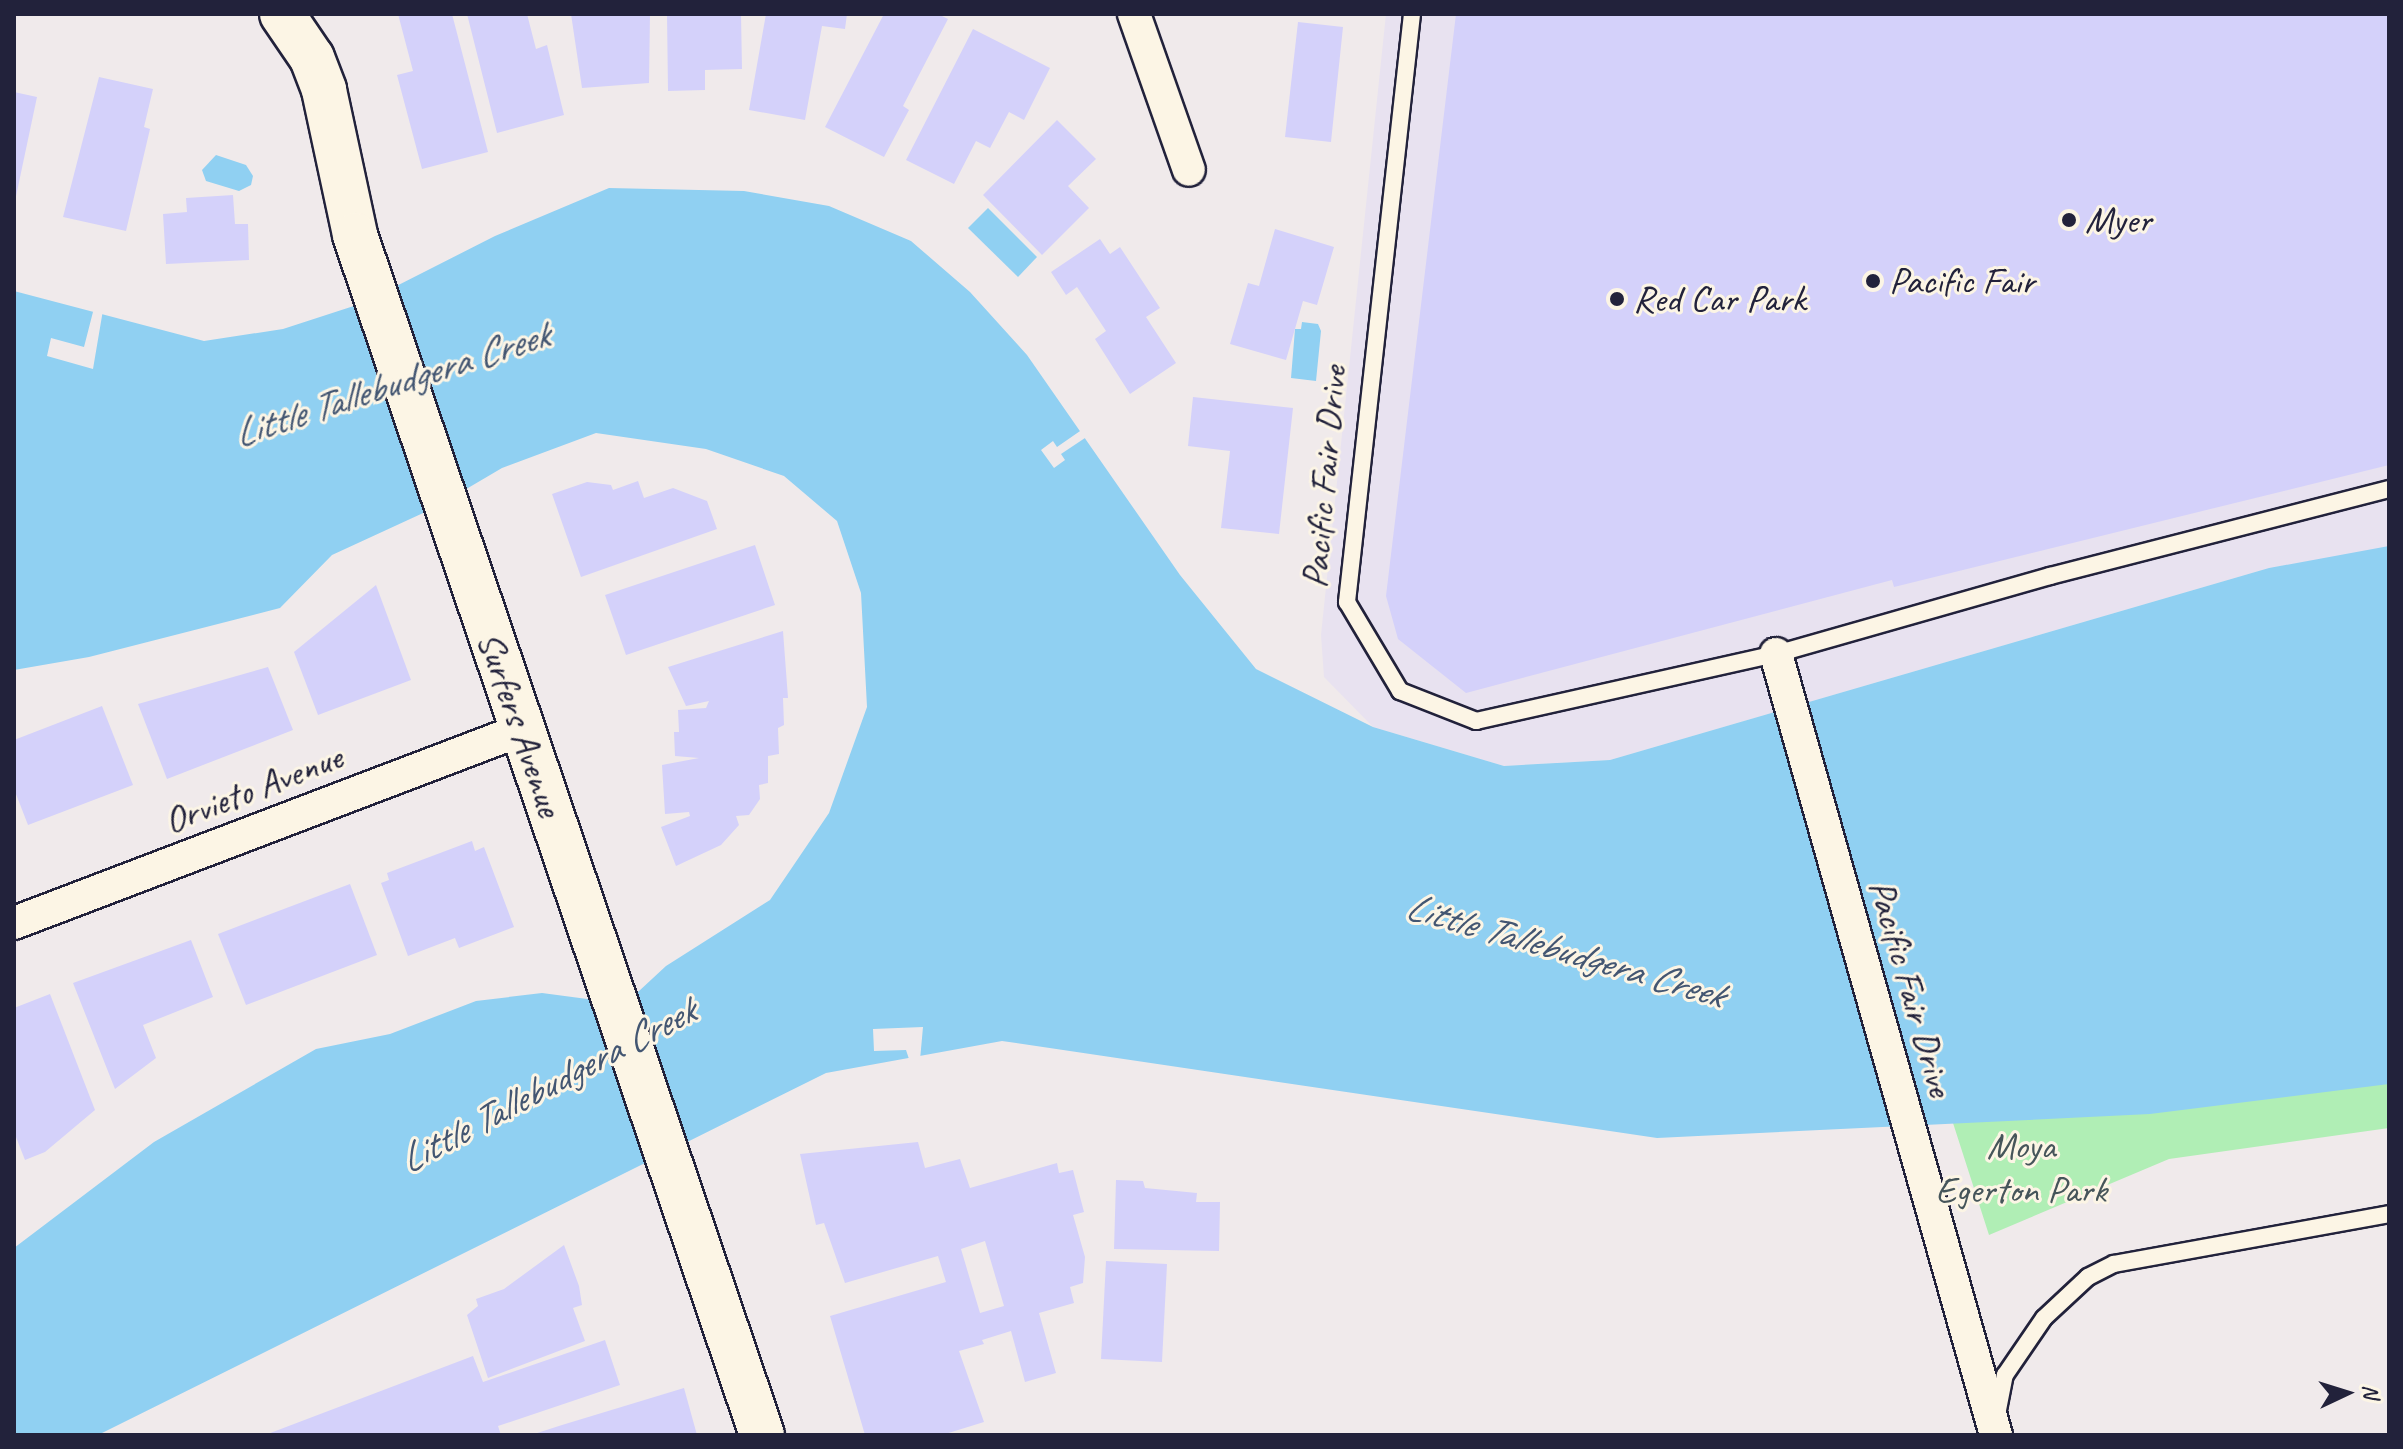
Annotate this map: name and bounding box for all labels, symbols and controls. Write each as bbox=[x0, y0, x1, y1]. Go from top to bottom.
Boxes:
place label: Myer bbox=[2085, 197, 2151, 243]
marker: Myer bbox=[2060, 211, 2078, 229]
place label: Pacific Fair bbox=[1889, 258, 2036, 304]
marker: Pacific Fair bbox=[1864, 272, 1882, 290]
place label: Red Car Park bbox=[1633, 276, 1807, 322]
marker: Red Car Park bbox=[1608, 290, 1626, 308]
water label: Little Tallebudgera Creek bbox=[227, 310, 555, 458]
street label: Pacific Fair Drive bbox=[1292, 363, 1356, 591]
street label: Surfers Avenue bbox=[467, 626, 573, 822]
street label: Orvieto Avenue bbox=[158, 734, 348, 844]
street label: Pacific Fair Drive bbox=[1858, 874, 1964, 1102]
water label: Little Tallebudgera Creek bbox=[1400, 882, 1730, 1018]
water label: Little Tallebudgera Creek bbox=[391, 987, 703, 1183]
park label: Moya Egerton Park bbox=[1935, 1123, 2107, 1212]
north arrow bbox=[2307, 1353, 2387, 1433]
text: N bbox=[2357, 1384, 2385, 1399]

